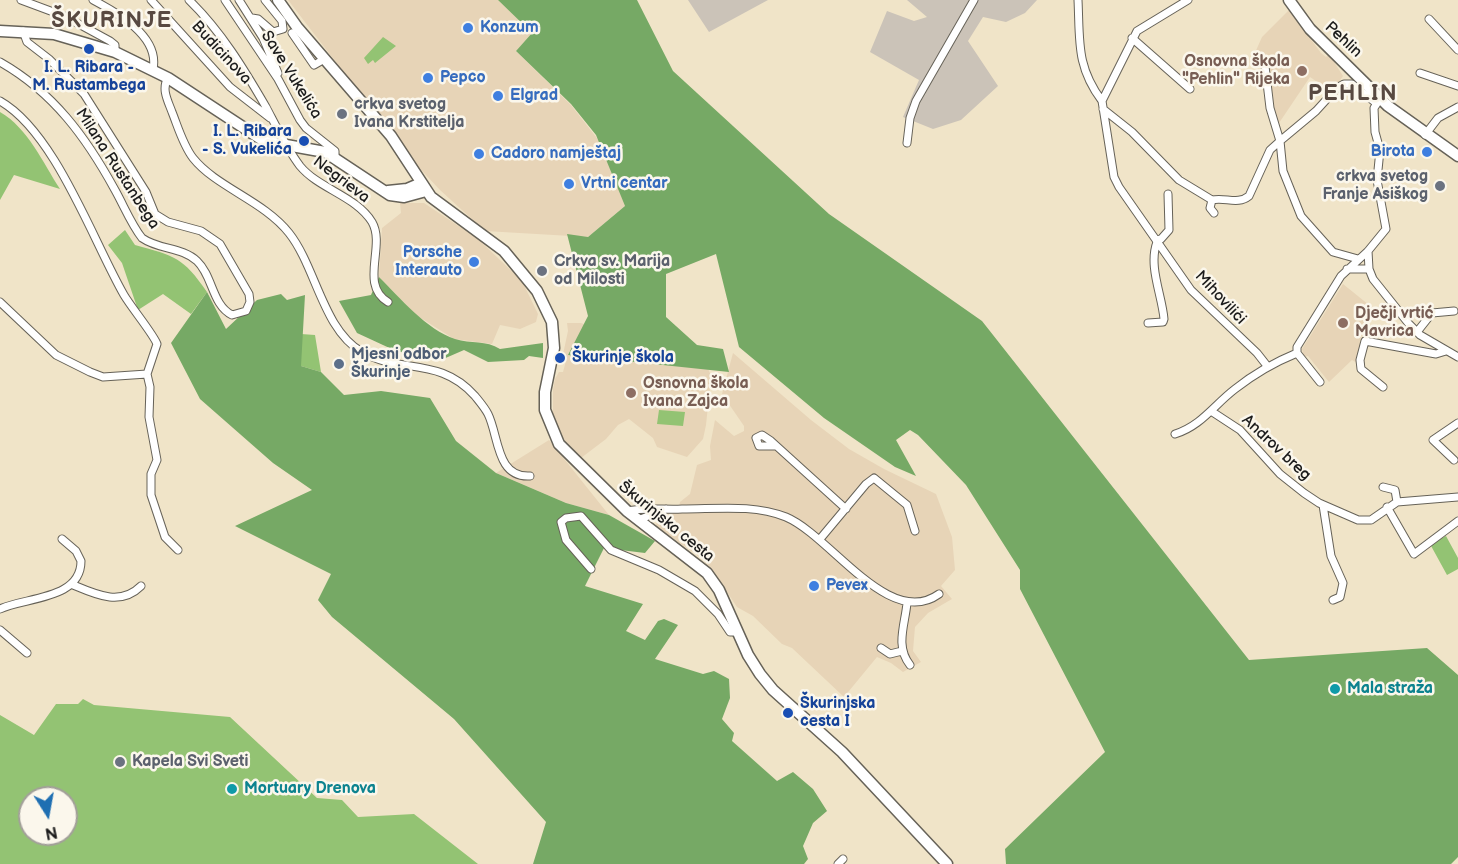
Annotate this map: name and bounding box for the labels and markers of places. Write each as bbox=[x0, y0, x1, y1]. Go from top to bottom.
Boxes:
place label: Konzum bbox=[480, 18, 539, 38]
marker: Konzum bbox=[461, 21, 475, 35]
marker: I. L. Ribara - M. Rustambega bbox=[82, 42, 96, 56]
place label: Osnovna škola "Pehlin" Rijeka bbox=[1182, 52, 1290, 90]
place label: I. L. Ribara - M. Rustambega bbox=[32, 58, 146, 96]
marker: Osnovna škola "Pehlin" Rijeka bbox=[1295, 64, 1309, 78]
place label: Pepco bbox=[440, 68, 486, 88]
marker: Pepco bbox=[421, 71, 435, 85]
place label: Elgrad bbox=[510, 86, 558, 106]
marker: Elgrad bbox=[491, 89, 505, 103]
place label: crkva svetog Ivana Krstitelja bbox=[354, 95, 465, 133]
marker: crkva svetog Ivana Krstitelja bbox=[335, 107, 349, 121]
place label: I. L. Ribara - S. Vukelića bbox=[202, 122, 292, 160]
marker: I. L. Ribara - S. Vukelića bbox=[297, 134, 311, 148]
place label: Birota bbox=[1370, 142, 1415, 162]
place label: Cadoro namještaj bbox=[491, 144, 621, 164]
marker: Birota bbox=[1420, 145, 1434, 159]
marker: Cadoro namještaj bbox=[472, 147, 486, 161]
place label: crkva svetog Franje Asiškog bbox=[1322, 167, 1428, 205]
place label: Vrtni centar bbox=[581, 174, 668, 194]
marker: Vrtni centar bbox=[562, 177, 576, 191]
marker: crkva svetog Franje Asiškog bbox=[1433, 179, 1447, 193]
place label: Porsche Interauto bbox=[395, 243, 462, 281]
place label: Crkva sv. Marija od Milosti bbox=[554, 252, 670, 290]
marker: Porsche Interauto bbox=[467, 255, 481, 269]
marker: Crkva sv. Marija od Milosti bbox=[535, 264, 549, 278]
place label: Dječji vrtić Mavrica bbox=[1355, 304, 1434, 342]
marker: Dječji vrtić Mavrica bbox=[1336, 316, 1350, 330]
place label: Mjesni odbor Škurinje bbox=[351, 345, 447, 383]
place label: Škurinje škola bbox=[572, 348, 674, 368]
marker: Škurinje škola bbox=[553, 351, 567, 365]
marker: Mjesni odbor Škurinje bbox=[332, 357, 346, 371]
place label: Osnovna škola Ivana Zajca bbox=[643, 374, 749, 412]
marker: Osnovna škola Ivana Zajca bbox=[624, 386, 638, 400]
place label: Pevex bbox=[826, 576, 868, 596]
marker: Pevex bbox=[807, 579, 821, 593]
place label: Mala straža bbox=[1347, 679, 1433, 699]
marker: Mala straža bbox=[1328, 682, 1342, 696]
place label: Škurinjska cesta I bbox=[800, 694, 875, 732]
marker: Škurinjska cesta I bbox=[781, 706, 795, 720]
place label: Kapela Svi Sveti bbox=[132, 752, 248, 772]
marker: Kapela Svi Sveti bbox=[113, 755, 127, 769]
place label: Mortuary Drenova bbox=[244, 779, 376, 799]
marker: Mortuary Drenova bbox=[225, 782, 239, 796]

